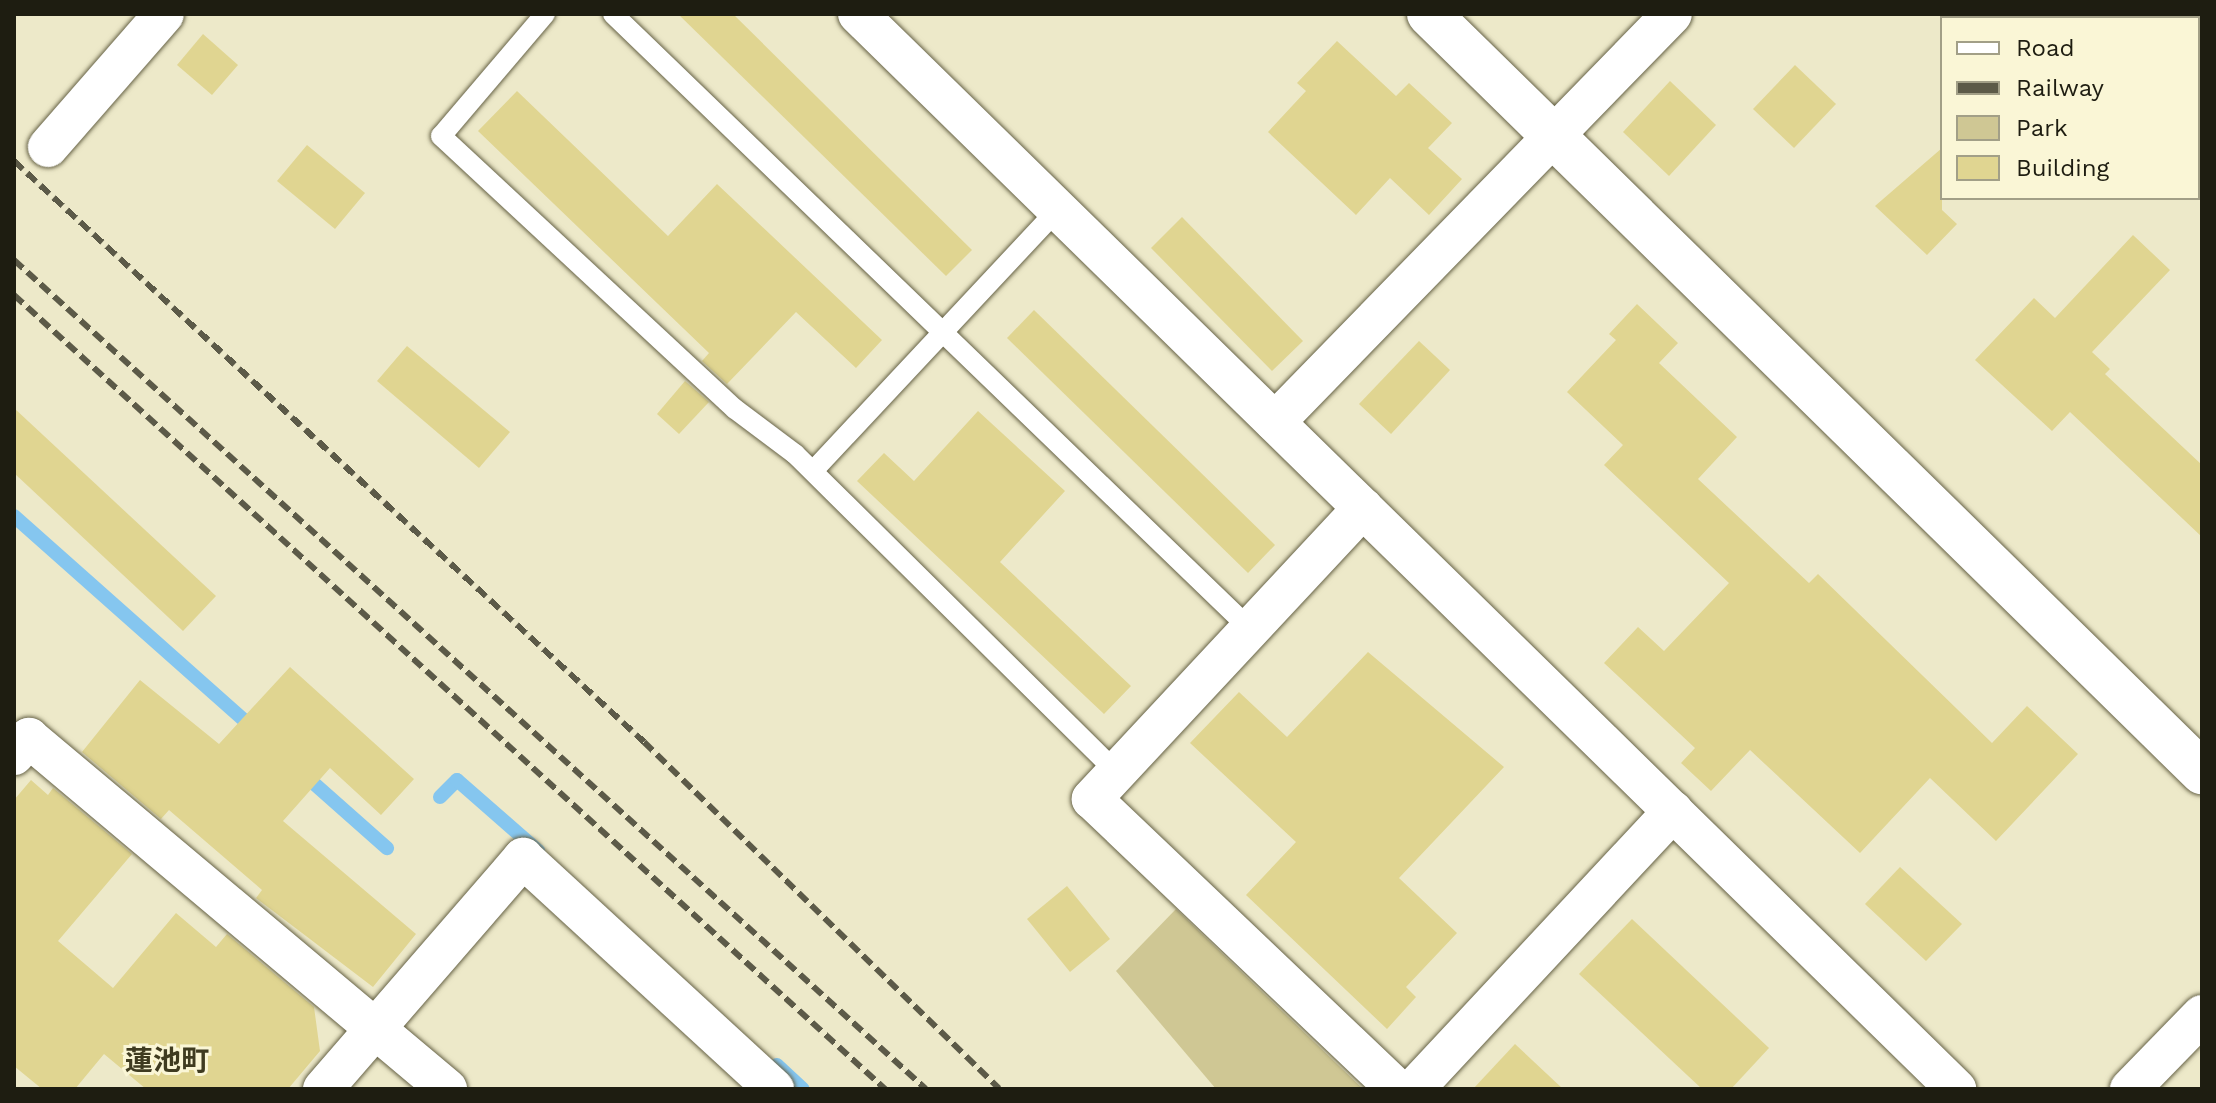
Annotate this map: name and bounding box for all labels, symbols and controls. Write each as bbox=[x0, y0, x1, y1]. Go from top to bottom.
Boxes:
legend bbox=[1940, 16, 2200, 200]
text: Road bbox=[2016, 34, 2075, 62]
text: Railway bbox=[2016, 74, 2104, 102]
text: Park bbox=[2016, 114, 2068, 142]
text: Building bbox=[2016, 154, 2109, 182]
district label: 蓮池町 bbox=[125, 1044, 209, 1078]

